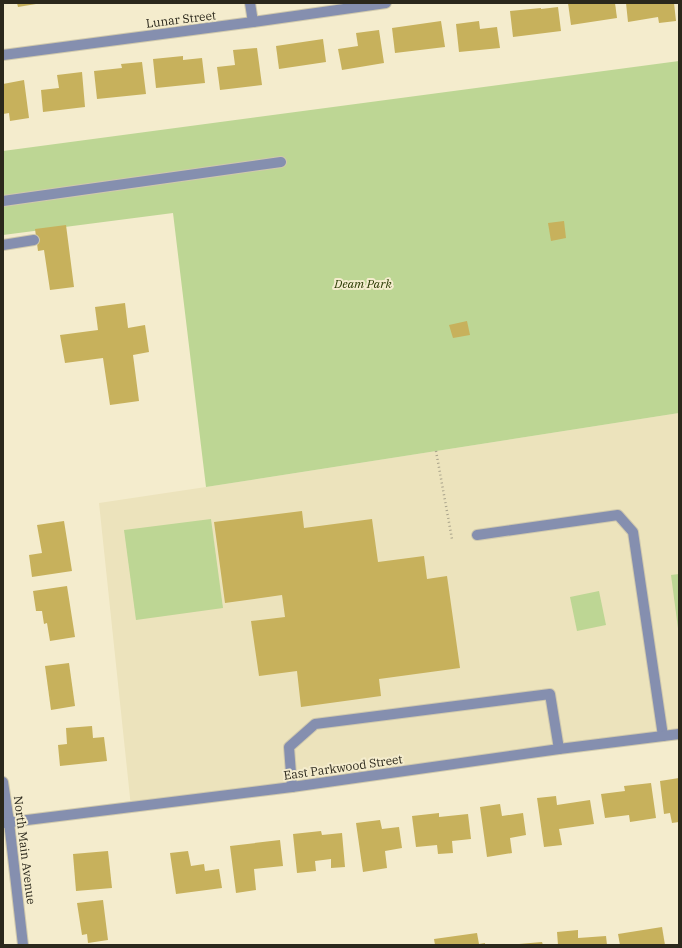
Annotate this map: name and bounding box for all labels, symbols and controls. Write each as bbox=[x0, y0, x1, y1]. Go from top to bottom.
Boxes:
street label: Lunar Street bbox=[145, 7, 217, 31]
park label: Deam Park bbox=[333, 276, 392, 291]
street label: East Parkwood Street bbox=[283, 751, 403, 783]
street label: North Main Avenue bbox=[11, 795, 39, 905]

